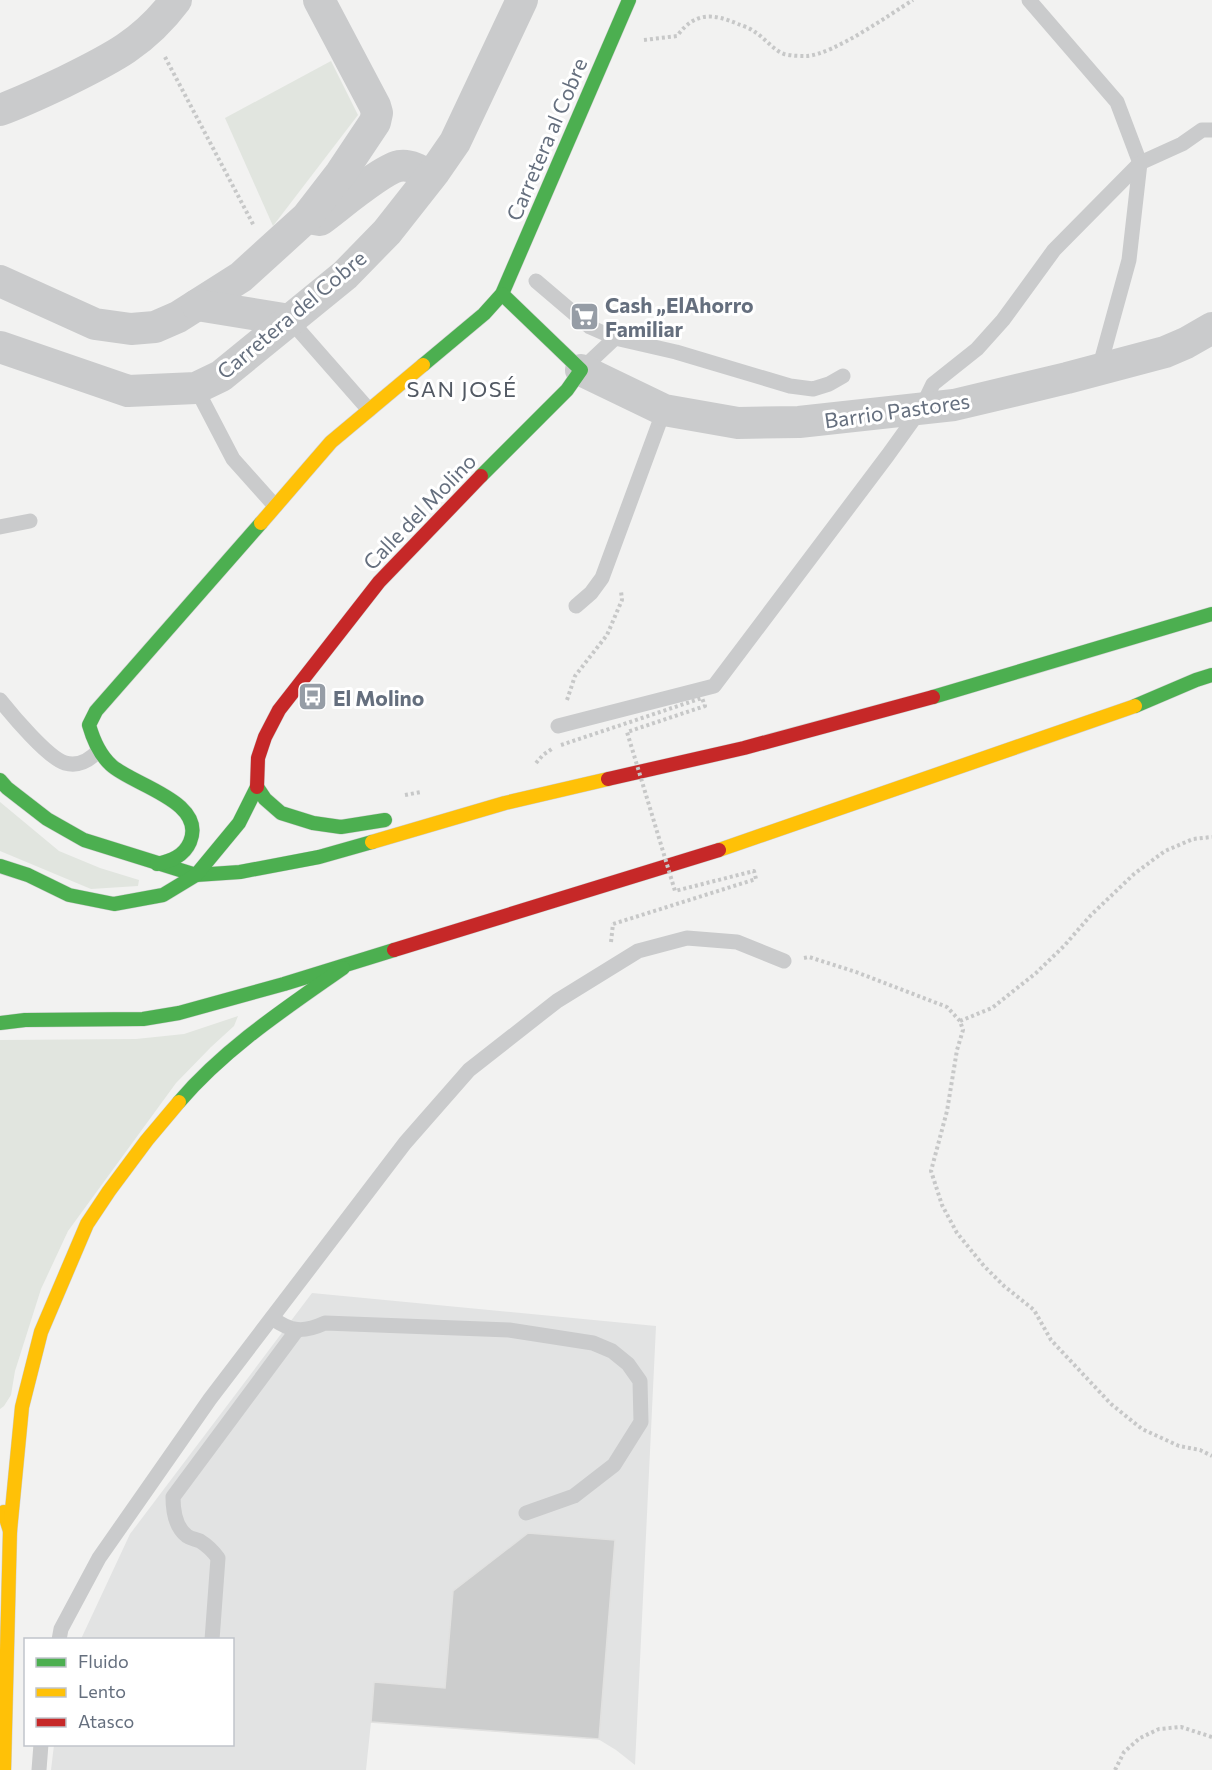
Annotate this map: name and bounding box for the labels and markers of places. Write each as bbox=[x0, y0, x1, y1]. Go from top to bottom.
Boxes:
place label: Cash „ElAhorro Familiar bbox=[605, 292, 754, 341]
supermarket icon: Cash „ElAhorro Familiar bbox=[568, 300, 600, 332]
bus stop icon: El Molino bbox=[296, 681, 328, 713]
place label: El Molino bbox=[333, 685, 424, 710]

